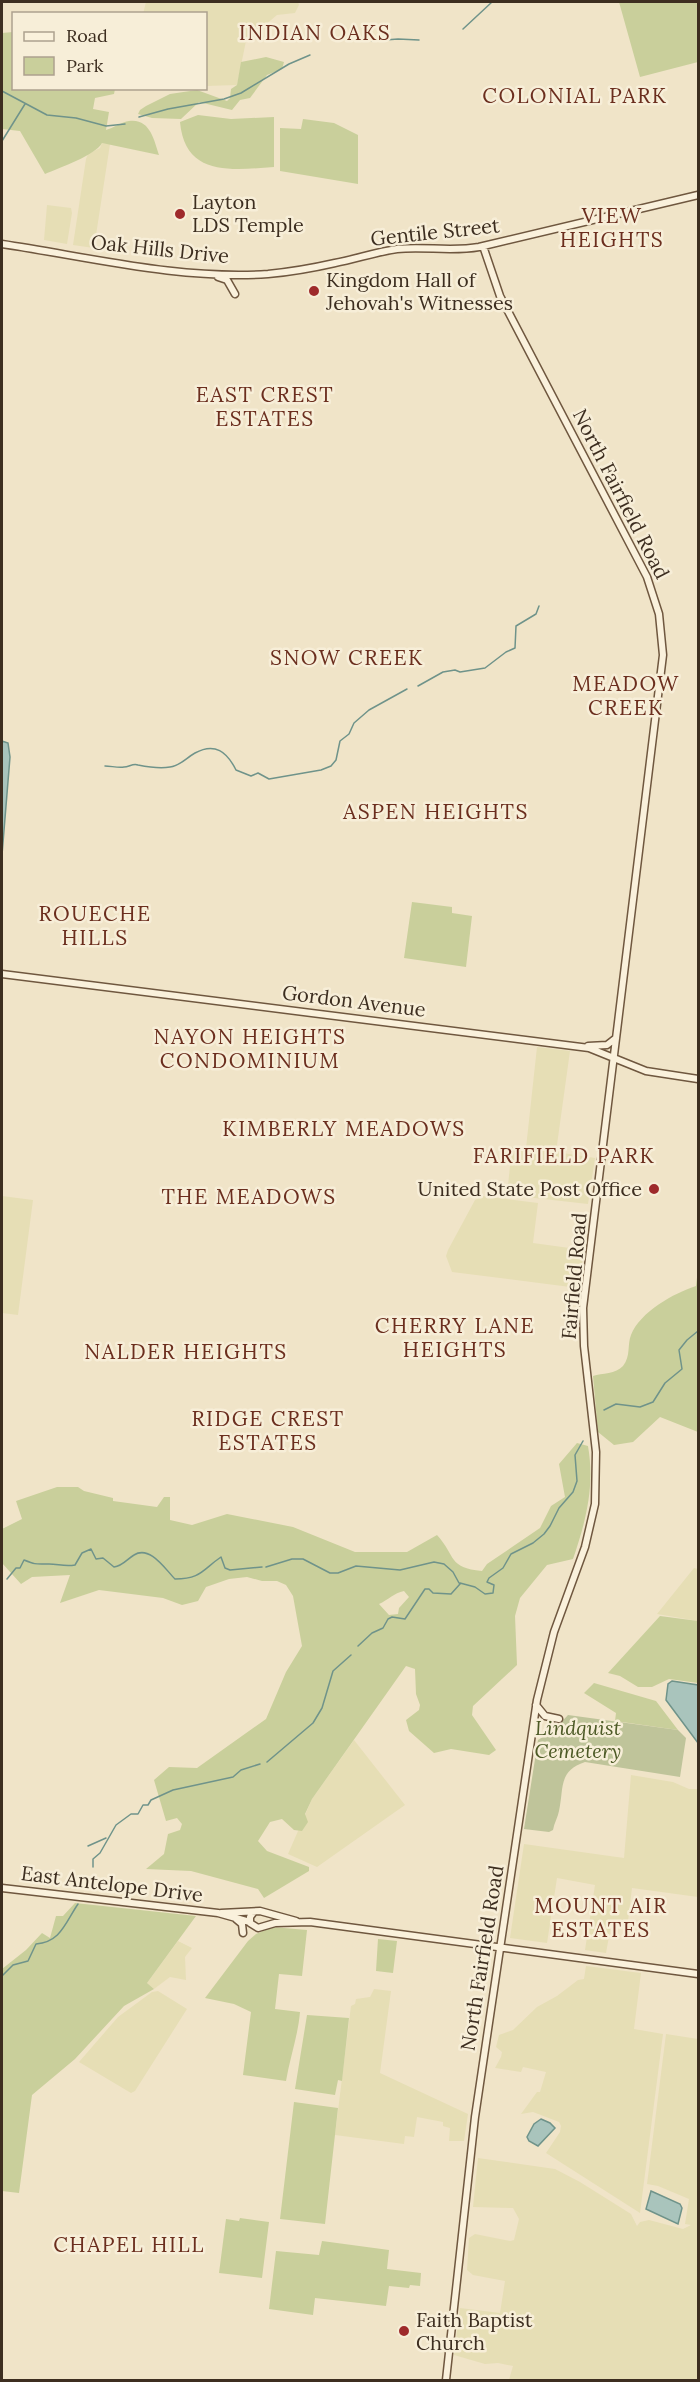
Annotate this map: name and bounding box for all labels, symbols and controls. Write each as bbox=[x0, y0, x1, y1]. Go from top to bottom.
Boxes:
legend bbox=[12, 12, 207, 90]
district label: INDIAN OAKS bbox=[239, 19, 391, 46]
text: Road bbox=[66, 24, 108, 47]
text: Park bbox=[66, 54, 104, 77]
district label: COLONIAL PARK bbox=[482, 82, 668, 109]
place label: Layton LDS Temple bbox=[192, 189, 304, 237]
district label: VIEW HEIGHTS bbox=[560, 202, 664, 253]
marker: Layton LDS Temple bbox=[173, 207, 187, 221]
street label: Gentile Street bbox=[369, 212, 501, 251]
street label: Oak Hills Drive bbox=[90, 229, 230, 268]
place label: Kingdom Hall of Jehovah's Witnesses bbox=[325, 267, 513, 315]
marker: Kingdom Hall of Jehovah's Witnesses bbox=[307, 284, 321, 298]
district label: EAST CREST ESTATES bbox=[196, 381, 334, 432]
street label: North Fairfield Road bbox=[568, 405, 675, 583]
district label: SNOW CREEK bbox=[270, 644, 424, 671]
district label: MEADOW CREEK bbox=[572, 670, 680, 721]
district label: ASPEN HEIGHTS bbox=[342, 798, 529, 825]
district label: ROUECHE HILLS bbox=[38, 900, 152, 951]
street label: Gordon Avenue bbox=[281, 979, 427, 1022]
district label: NAYON HEIGHTS CONDOMINIUM bbox=[154, 1023, 346, 1074]
district label: KIMBERLY MEADOWS bbox=[222, 1115, 466, 1142]
district label: FARIFIELD PARK bbox=[473, 1142, 655, 1169]
place label: United State Post Office bbox=[418, 1176, 642, 1201]
marker: United State Post Office bbox=[647, 1182, 661, 1196]
district label: THE MEADOWS bbox=[161, 1183, 337, 1210]
street label: Fairfield Road bbox=[556, 1212, 591, 1340]
district label: CHERRY LANE HEIGHTS bbox=[375, 1312, 535, 1363]
district label: NALDER HEIGHTS bbox=[84, 1338, 288, 1365]
district label: RIDGE CREST ESTATES bbox=[191, 1405, 345, 1456]
park label: Lindquist Cemetery bbox=[535, 1715, 622, 1763]
street label: East Antelope Drive bbox=[20, 1860, 205, 1907]
street label: North Fairfield Road bbox=[454, 1863, 509, 2053]
district label: MOUNT AIR ESTATES bbox=[534, 1892, 668, 1943]
district label: CHAPEL HILL bbox=[53, 2231, 205, 2258]
place label: Faith Baptist Church bbox=[416, 2307, 533, 2355]
marker: Faith Baptist Church bbox=[397, 2324, 411, 2338]

